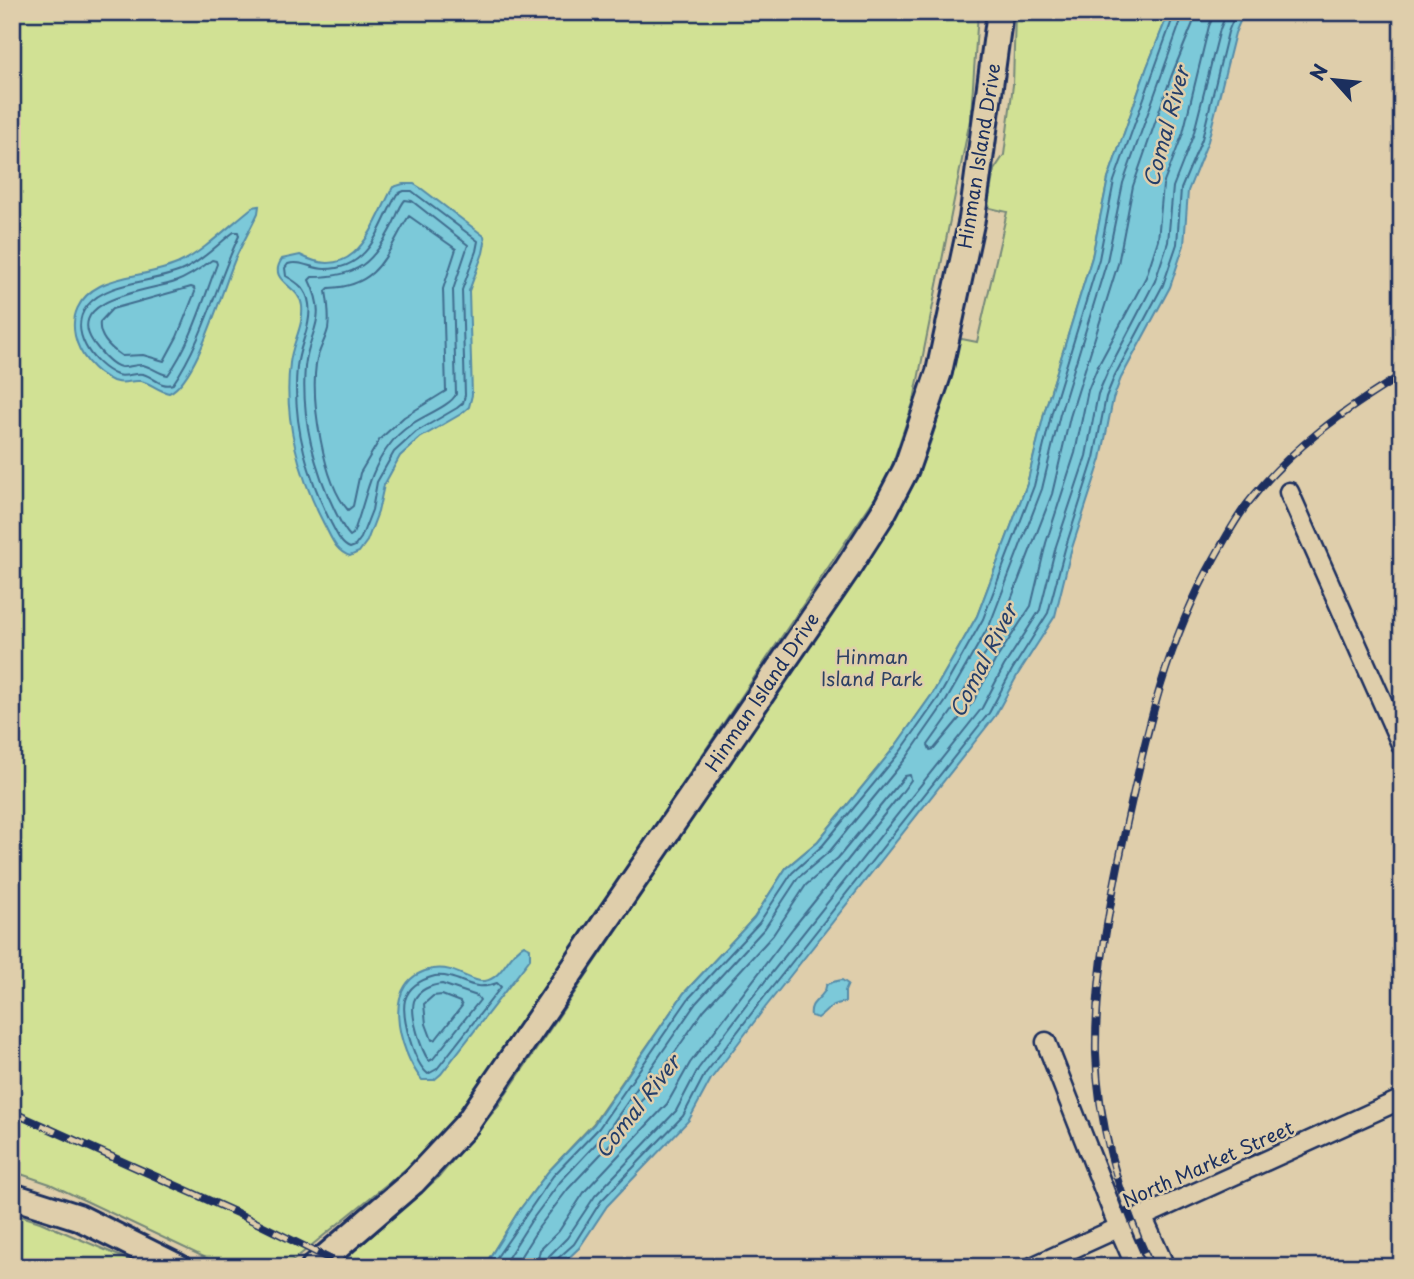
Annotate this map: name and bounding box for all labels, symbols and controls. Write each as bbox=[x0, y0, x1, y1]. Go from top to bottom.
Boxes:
north arrow bbox=[1298, 46, 1368, 116]
text: N bbox=[1302, 59, 1334, 85]
water label: Comal River bbox=[1134, 60, 1197, 190]
street label: Hinman Island Drive bbox=[950, 61, 1006, 250]
water label: Comal River bbox=[940, 596, 1026, 722]
street label: Hinman Island Drive bbox=[697, 606, 825, 777]
park label: Hinman Island Park bbox=[821, 642, 923, 692]
water label: Comal River bbox=[586, 1045, 688, 1164]
street label: North Market Street bbox=[1117, 1113, 1298, 1213]

